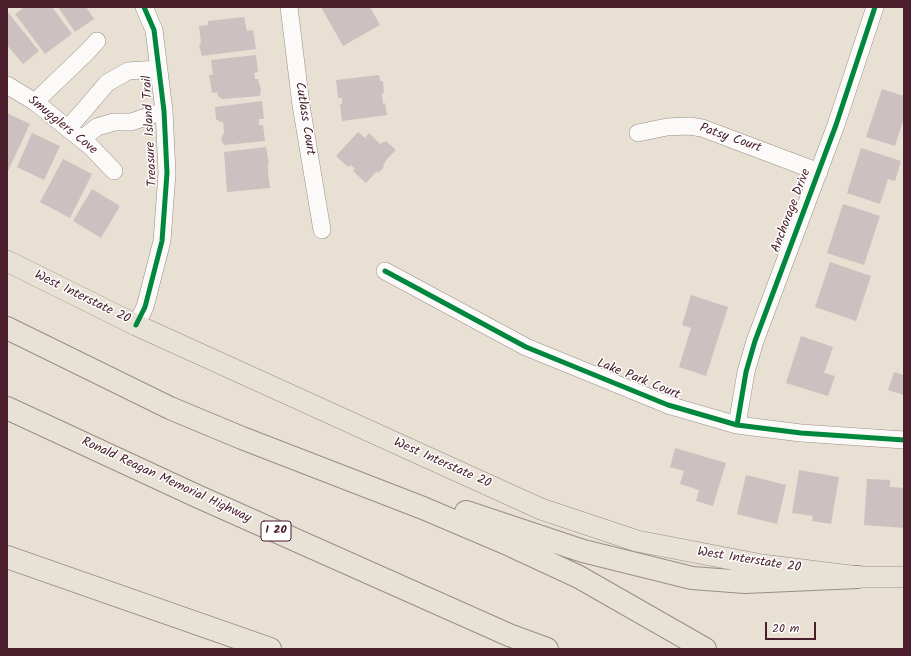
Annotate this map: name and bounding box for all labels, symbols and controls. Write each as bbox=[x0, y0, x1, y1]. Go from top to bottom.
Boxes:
street label: Treasure Island Trail bbox=[140, 75, 162, 187]
street label: Cutlass Court bbox=[291, 81, 317, 157]
street label: Smugglers Cove bbox=[24, 93, 100, 159]
street label: Patsy Court bbox=[697, 121, 763, 157]
street label: Anchorage Drive bbox=[769, 167, 815, 255]
street label: West Interstate 20 bbox=[32, 268, 132, 328]
street label: Lake Park Court bbox=[594, 356, 682, 404]
street label: Ronald Reagan Memorial Highway bbox=[79, 435, 253, 527]
street label: West Interstate 20 bbox=[391, 436, 493, 492]
road number: I 20 bbox=[261, 521, 291, 541]
street label: West Interstate 20 bbox=[696, 545, 802, 577]
scale bar bbox=[767, 614, 818, 640]
text: 20 m bbox=[772, 619, 799, 638]

